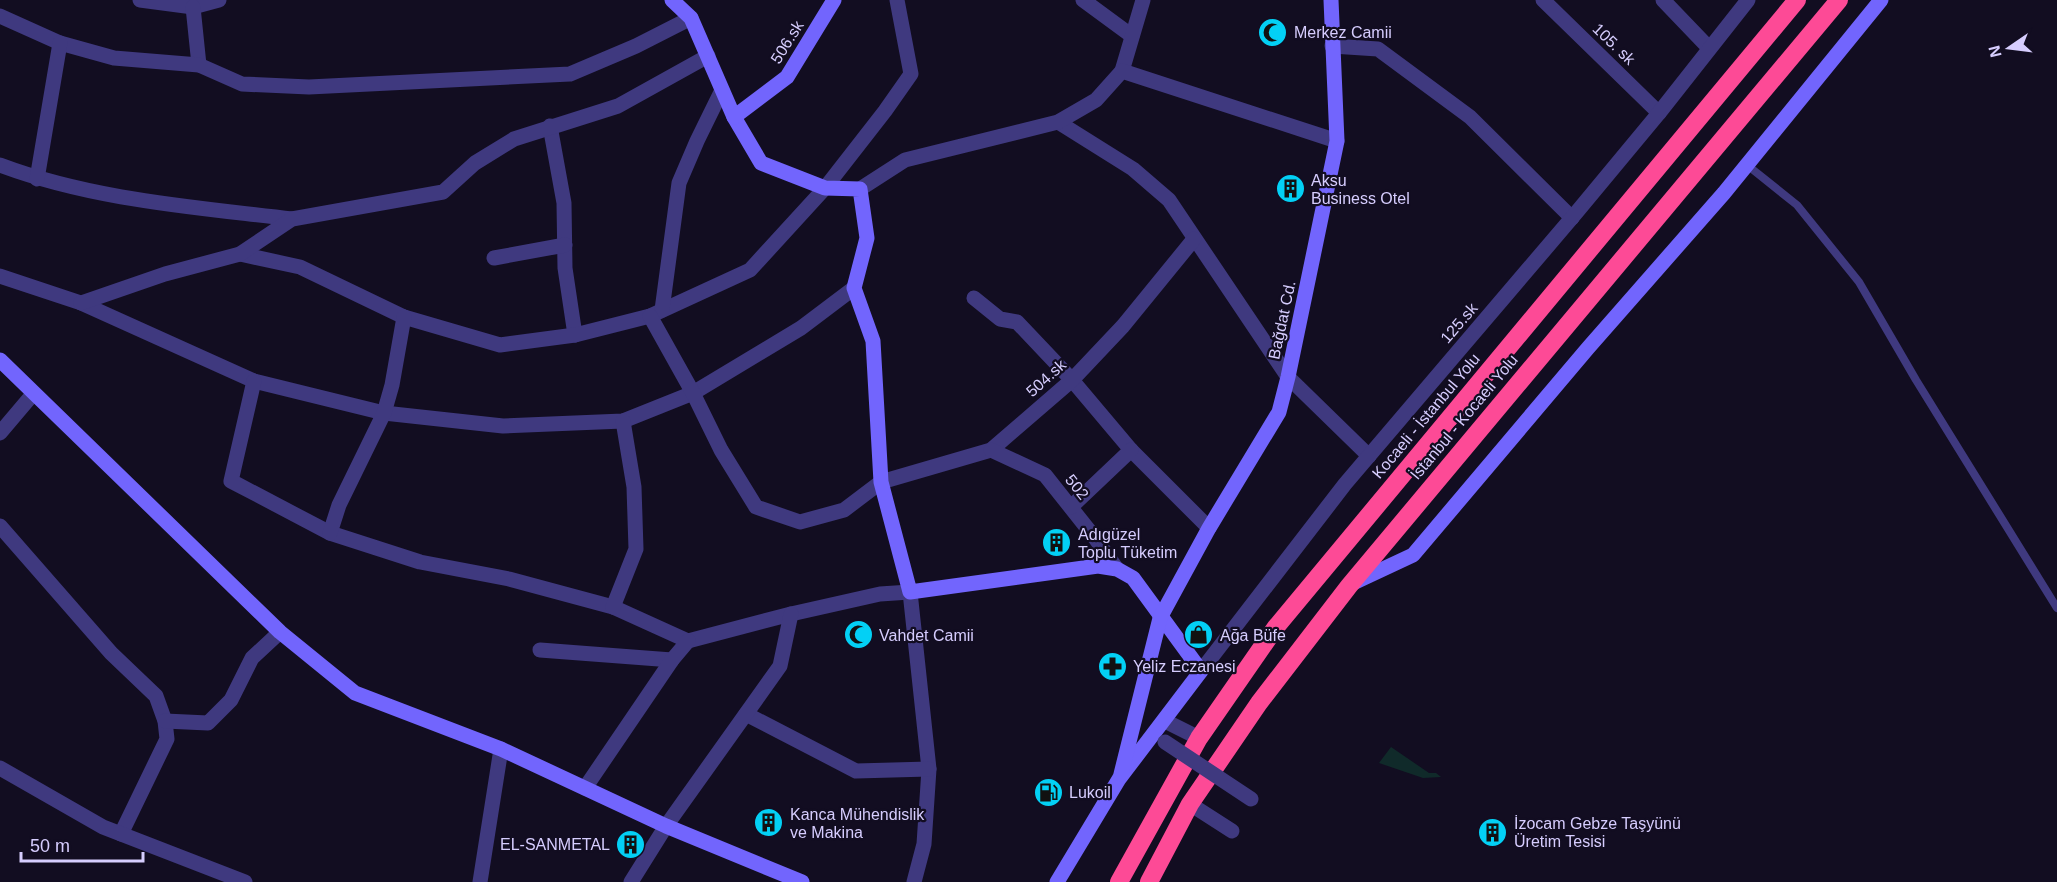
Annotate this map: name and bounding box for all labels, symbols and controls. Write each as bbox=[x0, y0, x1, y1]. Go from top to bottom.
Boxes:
mosque icon: Merkez Camii bbox=[1257, 16, 1289, 48]
street label: 506.sk bbox=[767, 17, 807, 66]
north arrow bbox=[1979, 18, 2039, 78]
street label: 105. sk bbox=[1590, 20, 1639, 69]
place label: Merkez Camii bbox=[1294, 24, 1392, 41]
text: N bbox=[1985, 44, 2005, 59]
place label: Aksu Business Otel bbox=[1311, 172, 1410, 207]
building icon: Aksu Business Otel bbox=[1274, 173, 1306, 205]
street label: Bağdat Cd. bbox=[1265, 279, 1299, 361]
street label: 125.sk bbox=[1437, 299, 1482, 346]
street label: Kocaeli - İstanbul Yolu bbox=[1368, 350, 1483, 482]
street label: İstanbul - Kocaeli Yolu bbox=[1406, 351, 1521, 483]
street label: 504.sk bbox=[1023, 355, 1070, 400]
street label: 502 bbox=[1062, 471, 1092, 503]
place label: Adıgüzel Toplu Tüketim bbox=[1078, 526, 1177, 561]
building icon: Adıgüzel Toplu Tüketim bbox=[1041, 527, 1073, 559]
mosque icon: Vahdet Camii bbox=[842, 619, 874, 651]
shop icon: Ağa Büfe bbox=[1183, 619, 1215, 651]
place label: Vahdet Camii bbox=[879, 627, 974, 644]
place label: Ağa Büfe bbox=[1220, 627, 1286, 644]
pharmacy icon: Yeliz Eczanesi bbox=[1096, 650, 1128, 682]
place label: Yeliz Eczanesi bbox=[1133, 658, 1236, 675]
fuel station icon: Lukoil bbox=[1032, 776, 1064, 808]
place label: Lukoil bbox=[1069, 784, 1111, 801]
place label: Kanca Mühendislik ve Makina bbox=[790, 806, 925, 841]
building icon: Kanca Mühendislik ve Makina bbox=[753, 807, 785, 839]
place label: İzocam Gebze Taşyünü Üretim Tesisi bbox=[1514, 814, 1681, 850]
building icon: İzocam Gebze Taşyünü Üretim Tesisi bbox=[1477, 816, 1509, 848]
scale bar bbox=[21, 825, 142, 863]
building icon: EL-SANMETAL bbox=[615, 828, 647, 860]
text: 50 m bbox=[30, 836, 70, 856]
place label: EL-SANMETAL bbox=[500, 836, 610, 853]

